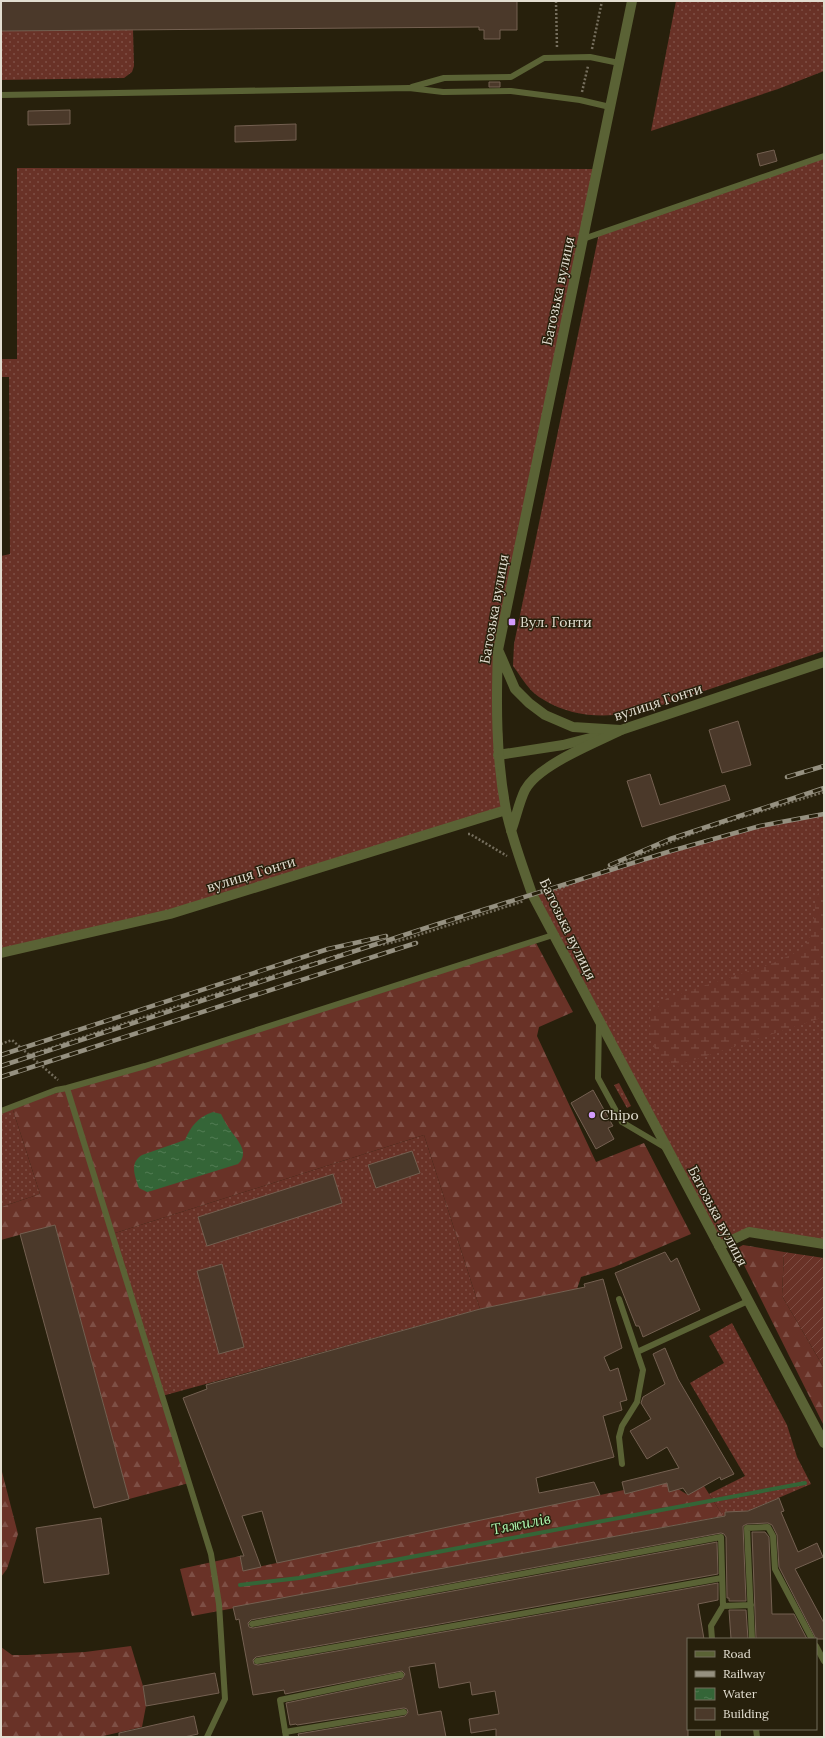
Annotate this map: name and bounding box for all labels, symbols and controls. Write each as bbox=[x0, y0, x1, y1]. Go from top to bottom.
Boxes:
street label: Батозька вулиця bbox=[538, 235, 578, 347]
street label: Батозька вулиця bbox=[476, 553, 512, 665]
place label: Вул. Гонти bbox=[520, 613, 592, 631]
marker: Вул. Гонти bbox=[507, 617, 517, 627]
street label: вулиця Гонти bbox=[612, 679, 705, 725]
street label: вулиця Гонти bbox=[204, 852, 298, 896]
street label: Батозька вулиця bbox=[536, 875, 600, 983]
place label: Chipo bbox=[600, 1106, 639, 1124]
marker: Chipo bbox=[587, 1110, 597, 1120]
street label: Батозька вулиця bbox=[684, 1163, 752, 1269]
water label: Тяжилів bbox=[490, 1508, 552, 1539]
legend bbox=[687, 1638, 817, 1730]
text: Road bbox=[723, 1646, 751, 1661]
text: Railway bbox=[723, 1666, 766, 1681]
text: Water bbox=[723, 1686, 758, 1701]
text: Building bbox=[723, 1706, 769, 1721]

